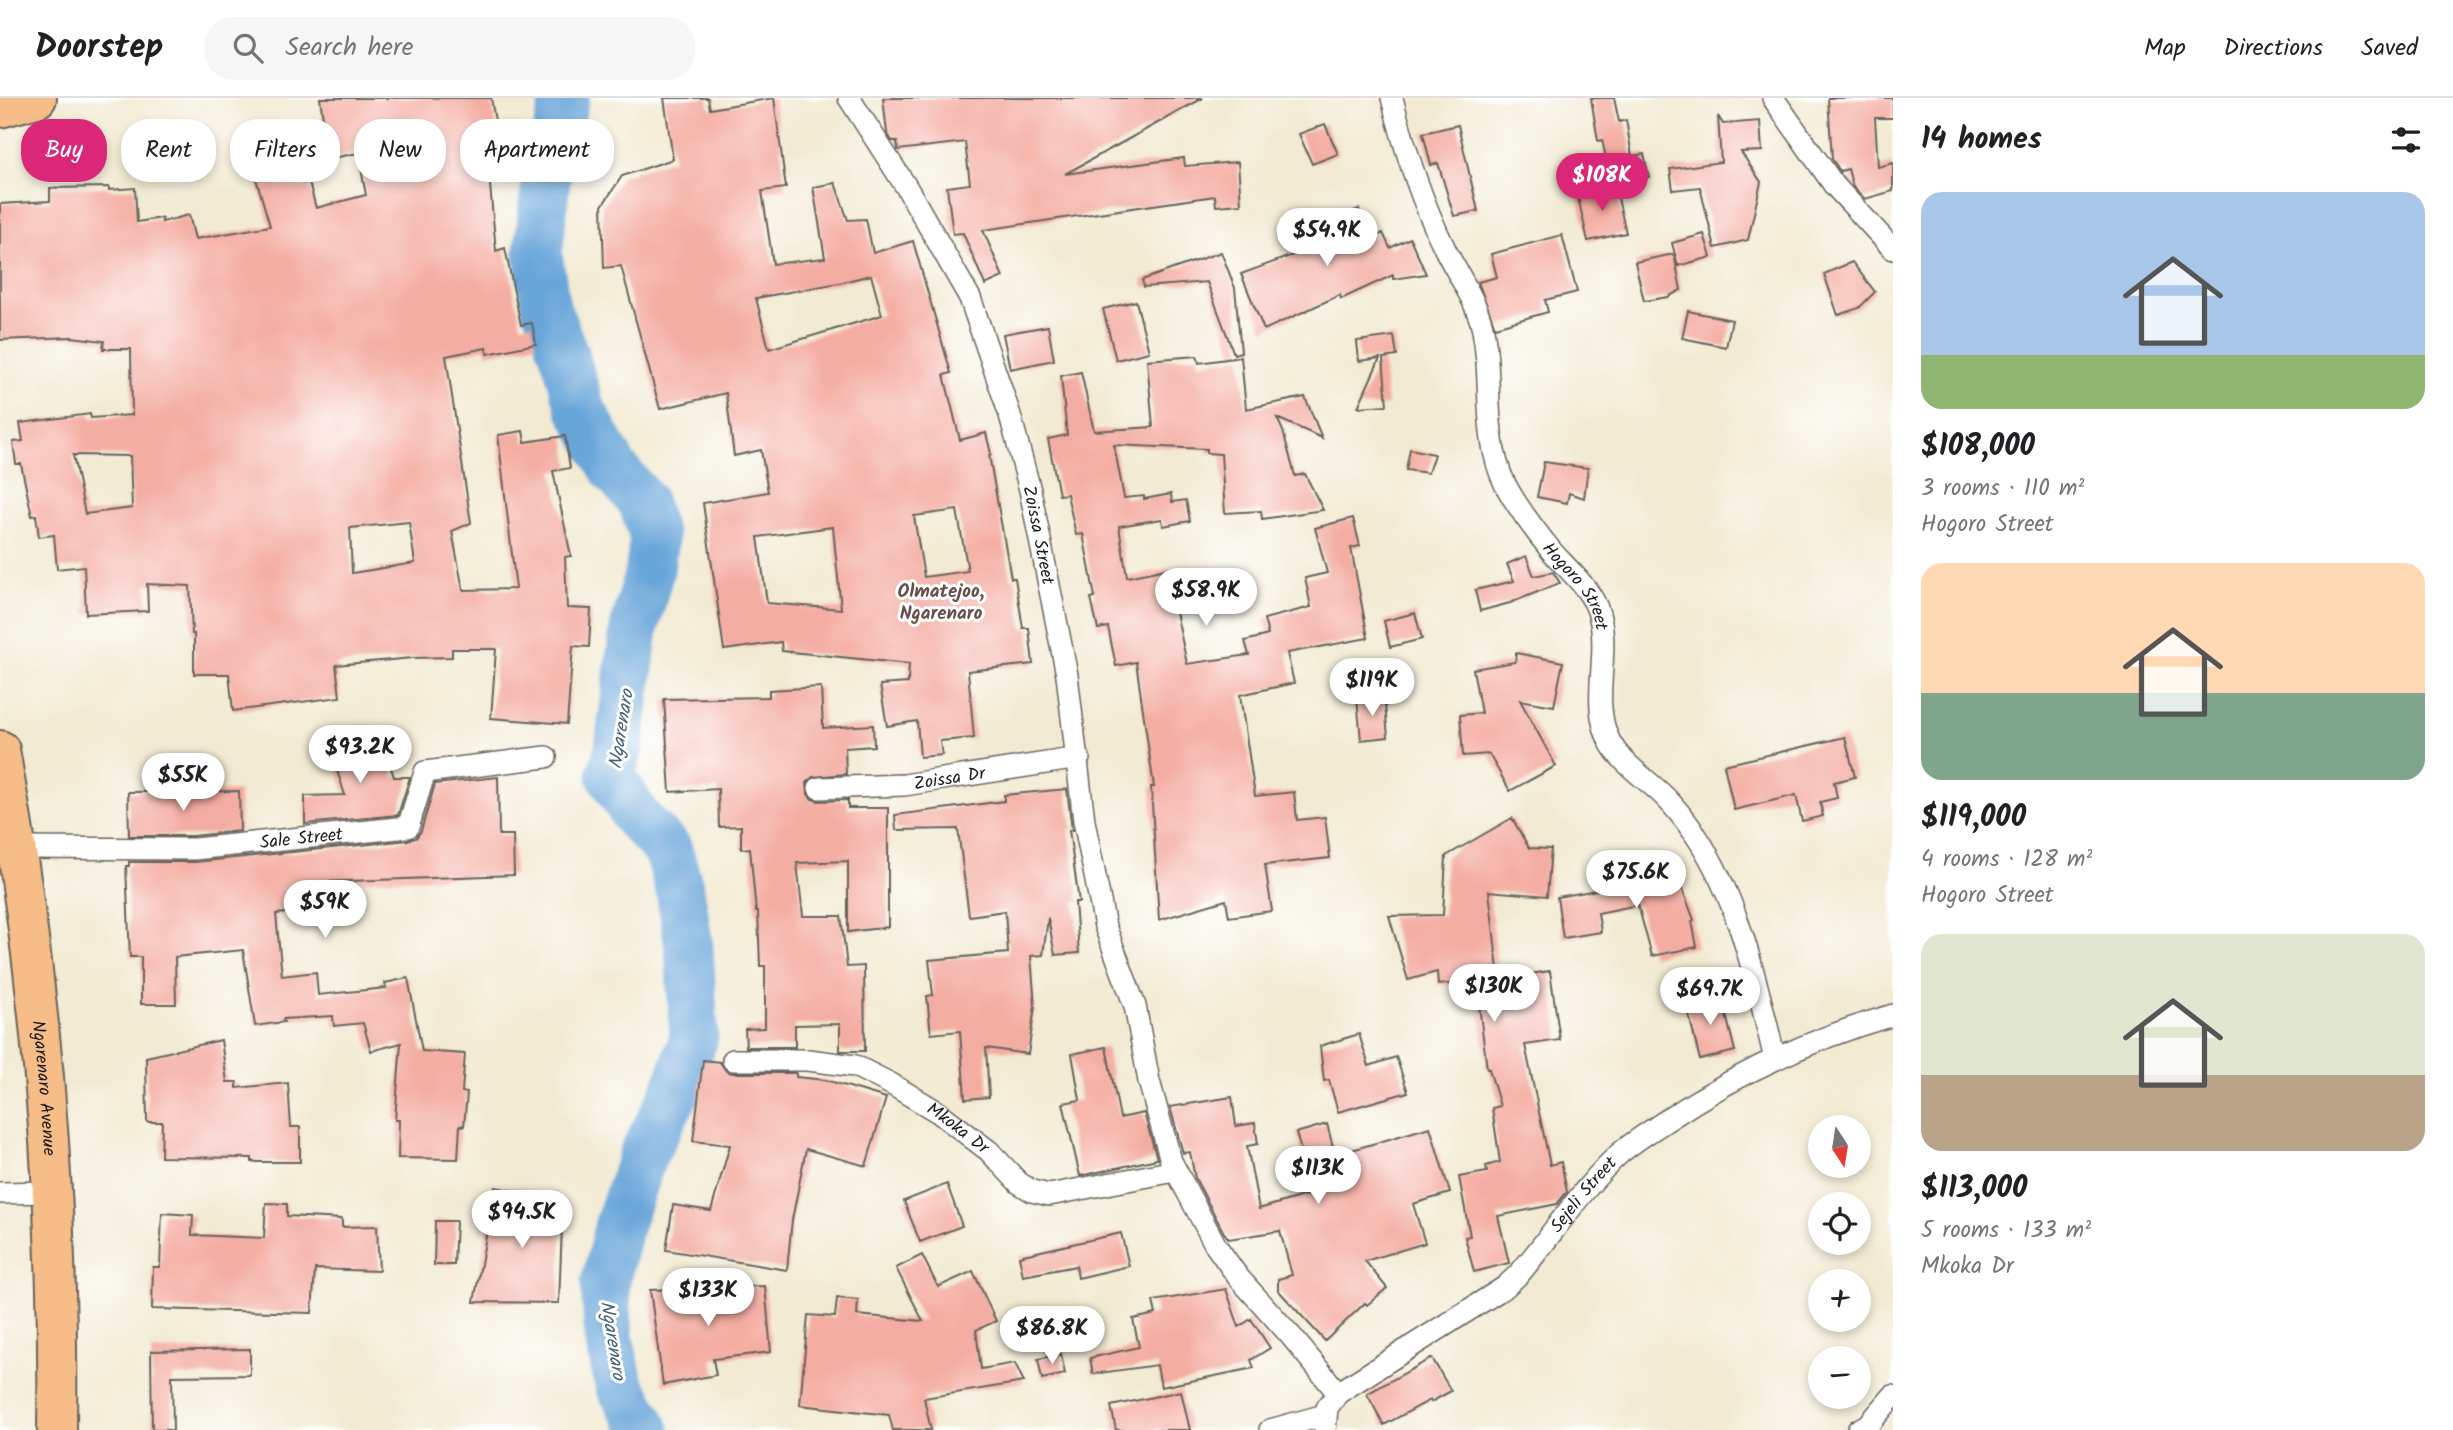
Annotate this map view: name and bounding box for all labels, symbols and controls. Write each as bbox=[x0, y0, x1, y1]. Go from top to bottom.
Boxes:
search box bbox=[205, 17, 695, 80]
text: Doorstep bbox=[35, 22, 163, 75]
text: Search here bbox=[285, 27, 413, 69]
icon: search bbox=[229, 29, 267, 67]
text: Map bbox=[2144, 29, 2186, 68]
text: Directions bbox=[2224, 29, 2323, 68]
text: Saved bbox=[2361, 29, 2418, 68]
text: 14 homes bbox=[1921, 116, 2042, 164]
chip: Buy bbox=[21, 119, 107, 182]
chip: Rent bbox=[121, 119, 216, 182]
chip: Filters bbox=[230, 119, 340, 182]
chip: New bbox=[354, 119, 446, 182]
chip: Apartment bbox=[460, 119, 614, 182]
icon: filters bbox=[2387, 121, 2425, 159]
pin: $108K bbox=[1553, 153, 1651, 213]
text: $108K bbox=[1572, 158, 1632, 194]
pin: $54.9K bbox=[1270, 208, 1384, 268]
text: $54.9K bbox=[1293, 213, 1361, 249]
icon: home bbox=[2110, 238, 2236, 364]
text: $108,000 bbox=[1921, 423, 2035, 471]
text: 3 rooms · 110 m² bbox=[1921, 471, 2084, 507]
street label: Zoissa Street bbox=[1013, 483, 1062, 588]
text: Hogoro Street bbox=[1921, 507, 2054, 543]
street label: Hogoro Street bbox=[1534, 536, 1615, 633]
pin: $58.9K bbox=[1149, 568, 1263, 628]
text: $58.9K bbox=[1171, 573, 1241, 609]
district label: Olmatejoo, Ngarenaro bbox=[897, 577, 985, 629]
icon: home bbox=[2110, 609, 2236, 735]
pin: $119K bbox=[1323, 658, 1421, 718]
text: $119K bbox=[1346, 663, 1399, 699]
water label: Ngarenaro bbox=[601, 686, 643, 771]
pin: $93.2K bbox=[303, 726, 417, 785]
text: $93.2K bbox=[325, 730, 395, 766]
pin: $55K bbox=[142, 754, 224, 813]
text: $55K bbox=[158, 758, 208, 794]
street label: Zoissa Dr bbox=[912, 759, 989, 799]
text: $119,000 bbox=[1921, 794, 2026, 842]
street label: Sale Street bbox=[259, 821, 346, 858]
text: 4 rooms · 128 m² bbox=[1921, 842, 2092, 878]
pin: $75.6K bbox=[1579, 850, 1693, 910]
text: $75.6K bbox=[1602, 855, 1670, 891]
text: Hogoro Street bbox=[1921, 878, 2054, 914]
pin: $59K bbox=[284, 880, 366, 940]
text: $59K bbox=[300, 885, 350, 921]
pin: $130K bbox=[1445, 964, 1543, 1024]
pin: $69.7K bbox=[1653, 968, 1767, 1027]
text: $130K bbox=[1465, 969, 1523, 1005]
text: $69.7K bbox=[1676, 972, 1744, 1008]
icon: home bbox=[2110, 980, 2236, 1106]
street label: Ngarenaro Avenue bbox=[23, 1019, 63, 1157]
street label: Mkoka Dr bbox=[921, 1095, 996, 1163]
north arrow bbox=[1808, 1115, 1871, 1178]
map controls bbox=[1808, 1115, 1871, 1409]
pin: $113K bbox=[1269, 1146, 1367, 1206]
street label: Sejeli Street bbox=[1544, 1149, 1625, 1240]
text: $113K bbox=[1291, 1151, 1345, 1187]
text: $113,000 bbox=[1921, 1165, 2027, 1213]
pin: $94.5K bbox=[465, 1190, 579, 1250]
button: locate bbox=[1808, 1192, 1871, 1255]
text: $94.5K bbox=[488, 1195, 556, 1231]
text: 5 rooms · 133 m² bbox=[1921, 1213, 2091, 1249]
text: Mkoka Dr bbox=[1921, 1249, 2014, 1285]
pin: $133K bbox=[659, 1268, 757, 1328]
button: + bbox=[1808, 1269, 1871, 1332]
text: $133K bbox=[678, 1273, 738, 1309]
water label: Ngarenaro bbox=[591, 1299, 633, 1383]
pin: $86.8K bbox=[995, 1306, 1109, 1366]
text: $86.8K bbox=[1016, 1311, 1088, 1347]
button: − bbox=[1808, 1346, 1871, 1409]

